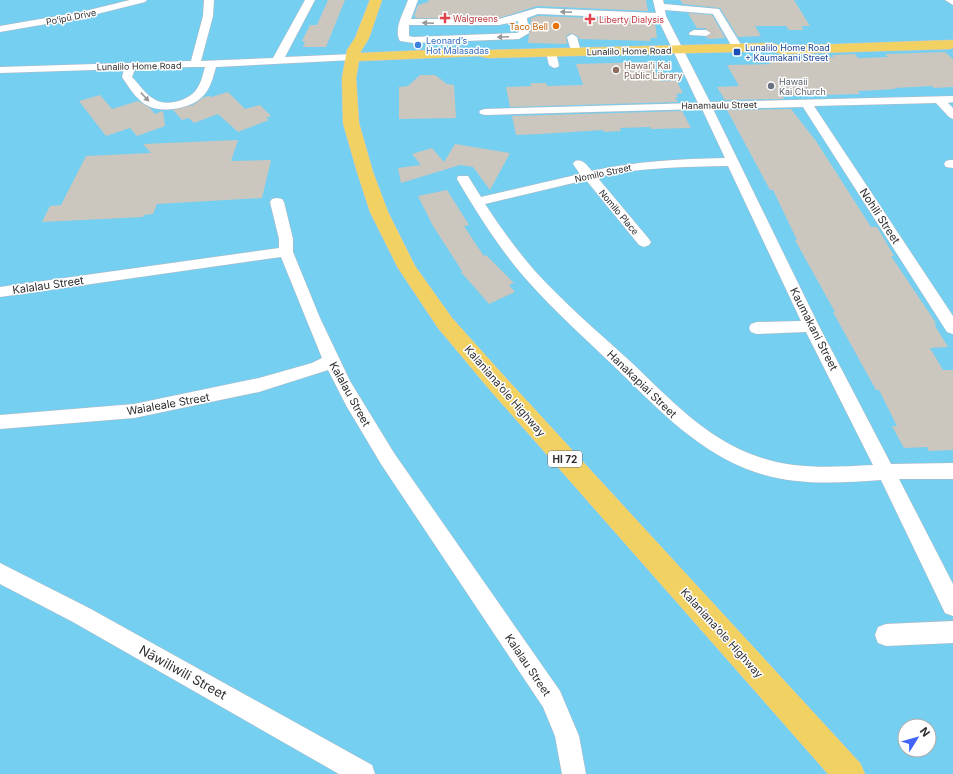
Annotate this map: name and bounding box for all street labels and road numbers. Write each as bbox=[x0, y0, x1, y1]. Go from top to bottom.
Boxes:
street label: Po‘ipū Drive bbox=[45, 7, 97, 27]
street label: Lunalilo Home Road bbox=[587, 45, 671, 57]
street label: Lunalilo Home Road bbox=[97, 60, 181, 72]
street label: Hanamaulu Street bbox=[681, 99, 757, 111]
street label: Nomilo Street bbox=[574, 162, 632, 184]
street label: Nohili Street bbox=[857, 186, 903, 247]
street label: Nomilo Place bbox=[597, 187, 641, 237]
street label: Kalalau Street bbox=[11, 273, 85, 297]
street label: Kaumakani Street bbox=[787, 285, 841, 373]
street label: Kalaniana’ole Highway bbox=[462, 342, 548, 440]
street label: Hanakapiai Street bbox=[604, 347, 680, 421]
street label: Kalalau Street bbox=[326, 359, 374, 429]
street label: Waialeale Street bbox=[125, 390, 211, 418]
road number: HI 72 bbox=[548, 451, 582, 467]
street label: Kalaniana’ole Highway bbox=[678, 585, 766, 681]
street label: Kalalau Street bbox=[502, 631, 554, 699]
street label: Nāwiliwili Street bbox=[136, 641, 230, 703]

